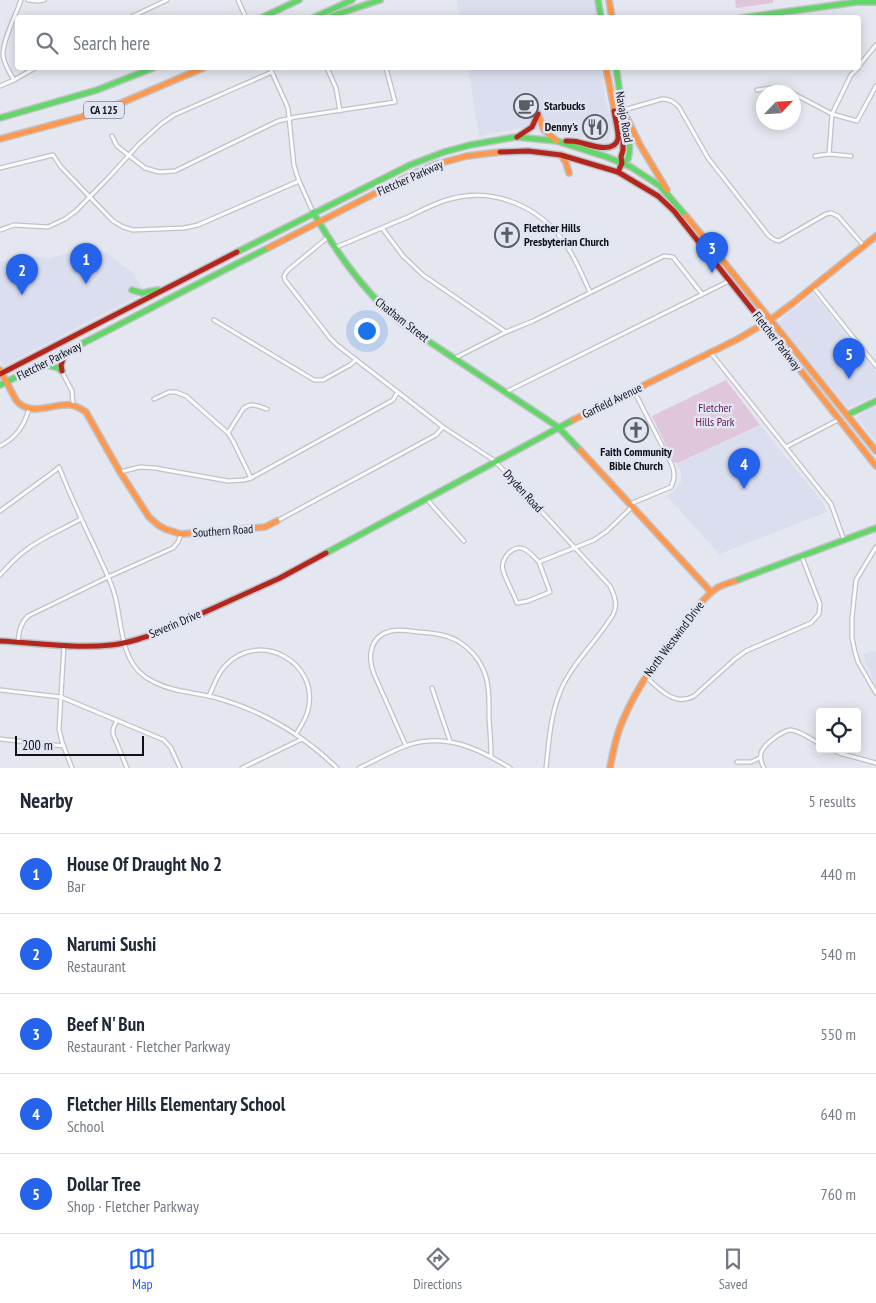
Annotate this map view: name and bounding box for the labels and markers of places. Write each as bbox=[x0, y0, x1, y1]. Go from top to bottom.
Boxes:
cafe icon: Starbucks bbox=[513, 93, 539, 119]
place label: Starbucks bbox=[544, 98, 585, 113]
restaurant icon: Denny's bbox=[582, 114, 608, 140]
place label: Denny's bbox=[545, 119, 578, 134]
place label: Fletcher Hills Presbyterian Church bbox=[524, 220, 609, 249]
church icon: Fletcher Hills Presbyterian Church bbox=[494, 222, 520, 248]
pin: 3 bbox=[696, 232, 728, 273]
pin: 1 bbox=[70, 243, 102, 284]
pin: 2 bbox=[6, 254, 38, 295]
pin: 5 bbox=[833, 338, 865, 379]
church icon: Faith Community Bible Church bbox=[623, 417, 649, 443]
place label: Faith Community Bible Church bbox=[600, 444, 672, 473]
pin: 4 bbox=[728, 448, 760, 489]

